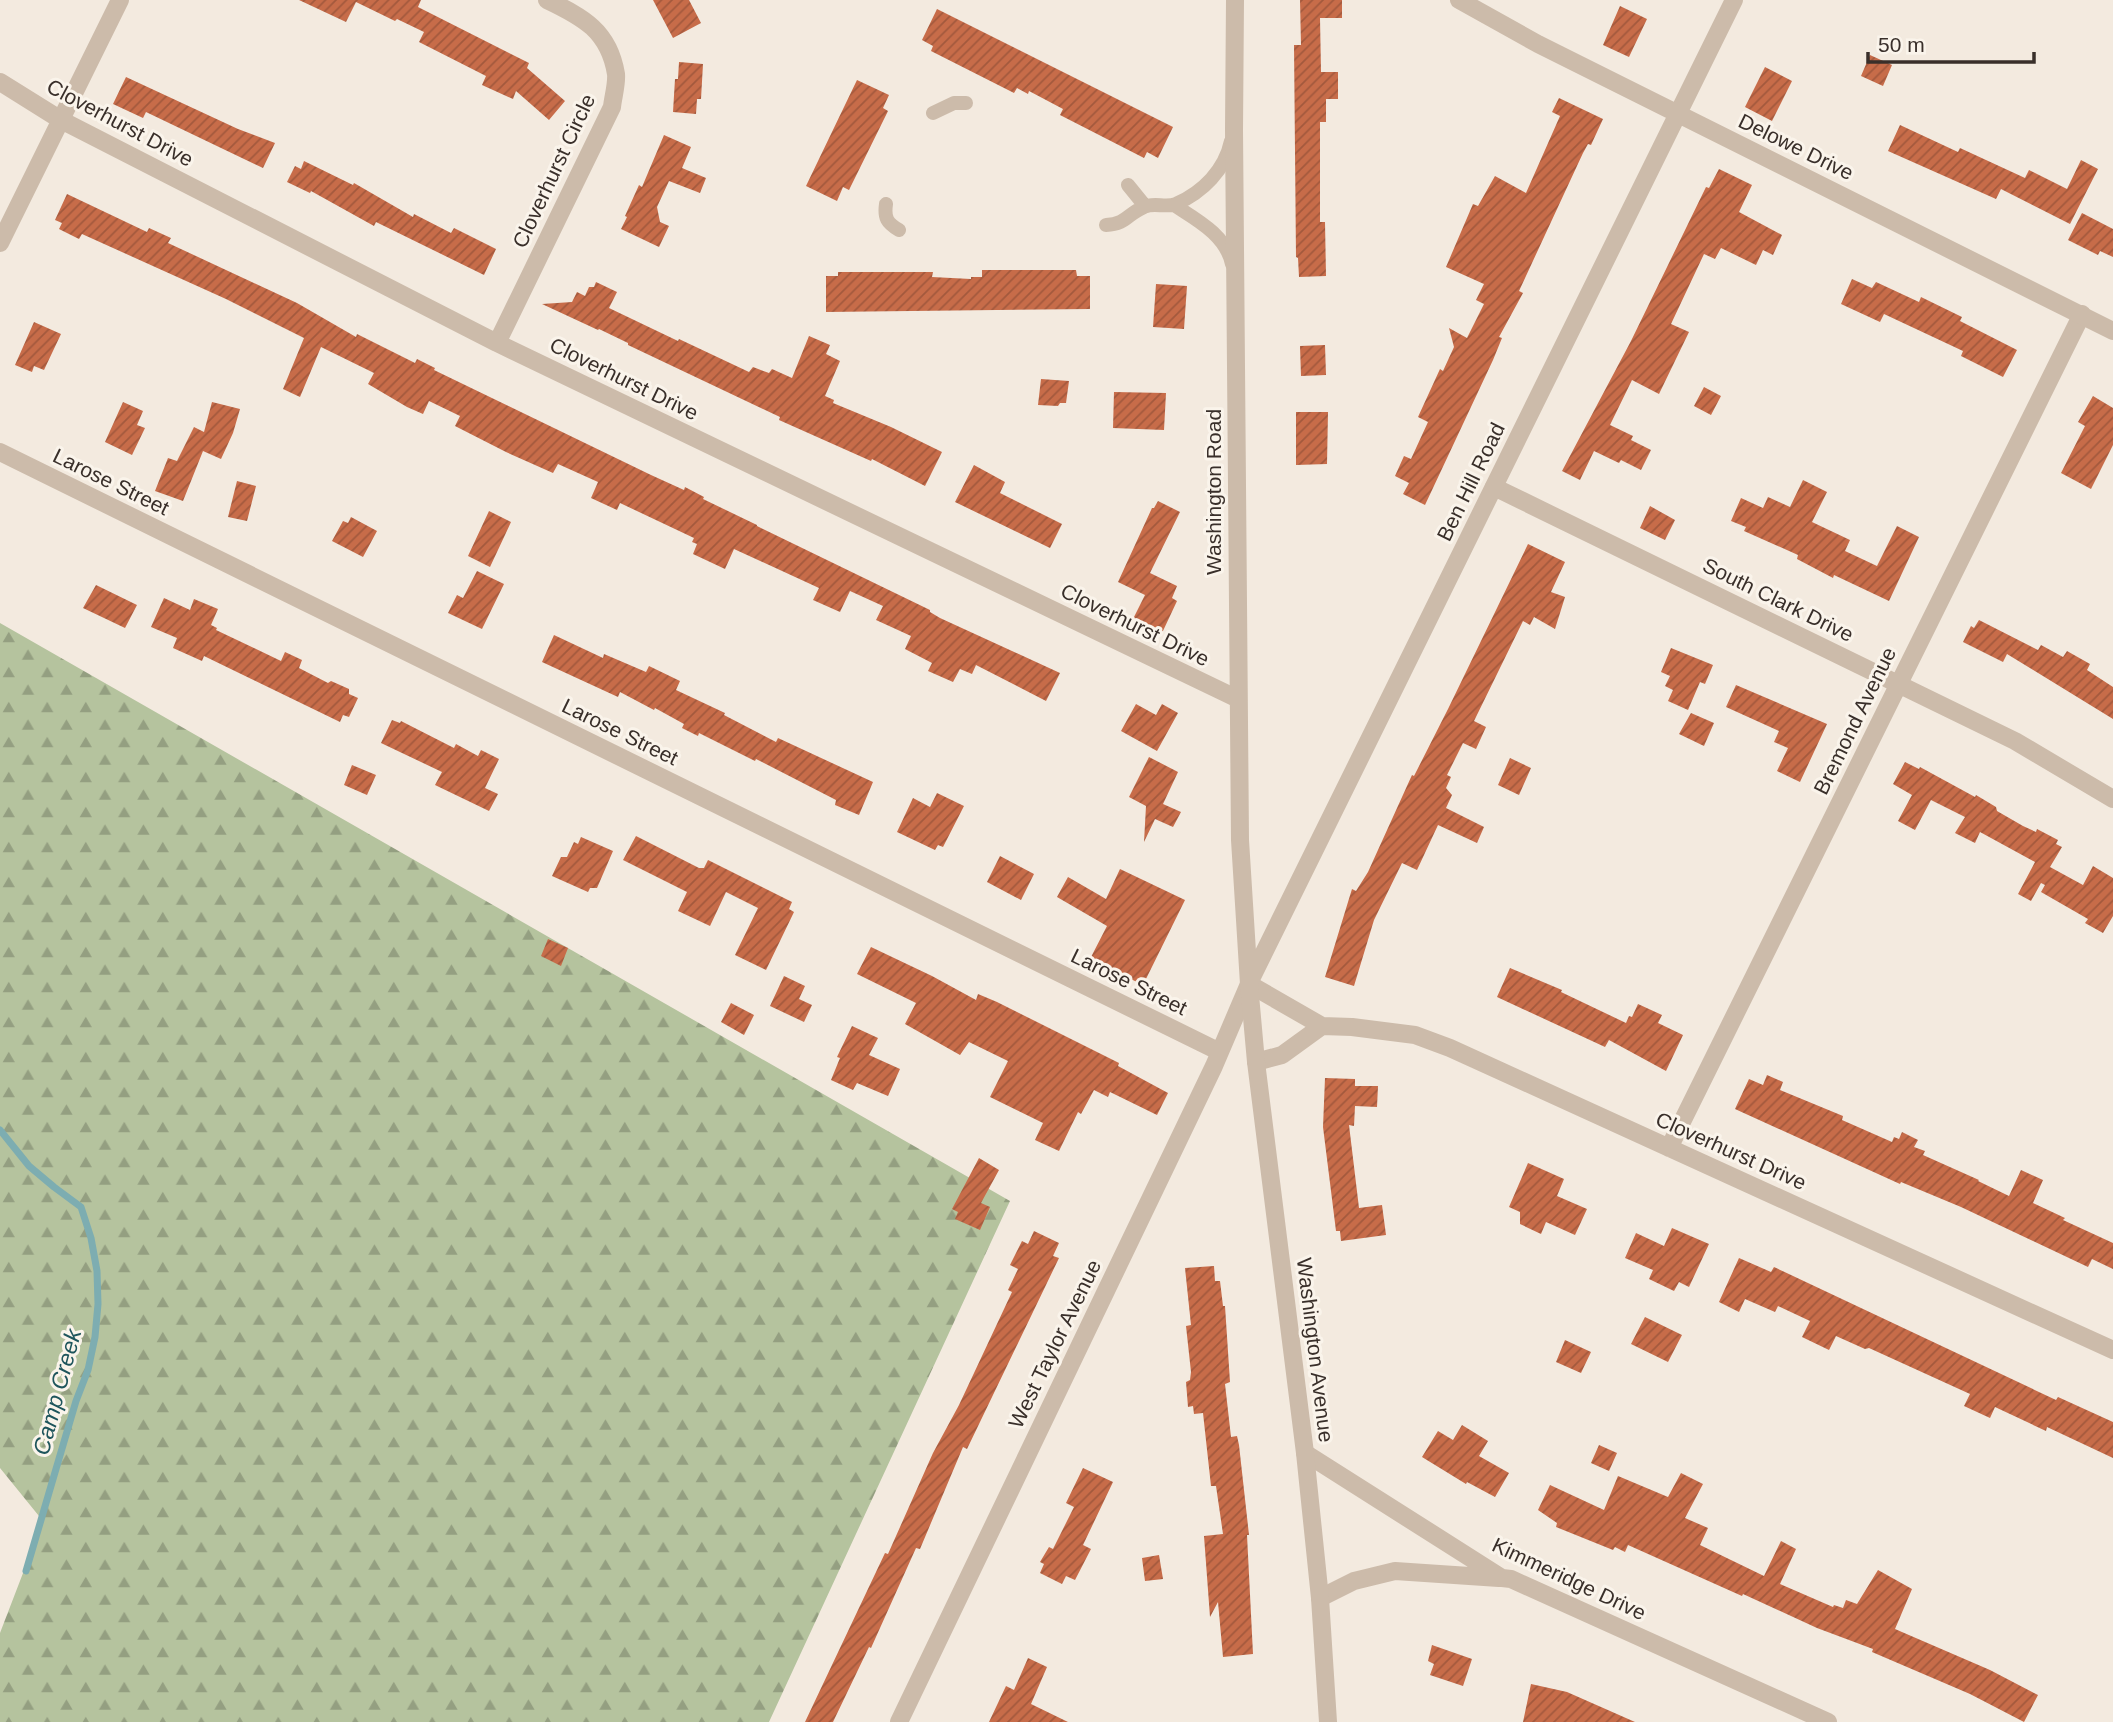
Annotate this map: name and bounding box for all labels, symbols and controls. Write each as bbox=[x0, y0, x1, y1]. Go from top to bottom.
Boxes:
scale bar bbox=[1868, 21, 2034, 65]
text: 50 m bbox=[1878, 33, 1925, 56]
street label: Cloverhurst Drive bbox=[43, 74, 197, 171]
street label: Cloverhurst Circle bbox=[508, 90, 599, 251]
street label: Delowe Drive bbox=[1735, 109, 1857, 184]
street label: Cloverhurst Drive bbox=[546, 333, 702, 424]
street label: Washington Road bbox=[1202, 409, 1225, 575]
street label: Ben Hill Road bbox=[1432, 419, 1509, 545]
street label: Larose Street bbox=[50, 444, 173, 520]
street label: South Clark Drive bbox=[1699, 553, 1857, 646]
street label: Cloverhurst Drive bbox=[1057, 579, 1213, 670]
street label: Bremond Avenue bbox=[1809, 644, 1900, 798]
street label: Larose Street bbox=[559, 694, 682, 770]
street label: Larose Street bbox=[1068, 944, 1191, 1020]
street label: Cloverhurst Drive bbox=[1652, 1107, 1810, 1194]
street label: West Taylor Avenue bbox=[1004, 1256, 1105, 1432]
street label: Washington Avenue bbox=[1293, 1256, 1338, 1443]
water label: Camp Creek bbox=[28, 1325, 87, 1458]
street label: Kimmeridge Drive bbox=[1489, 1533, 1650, 1624]

